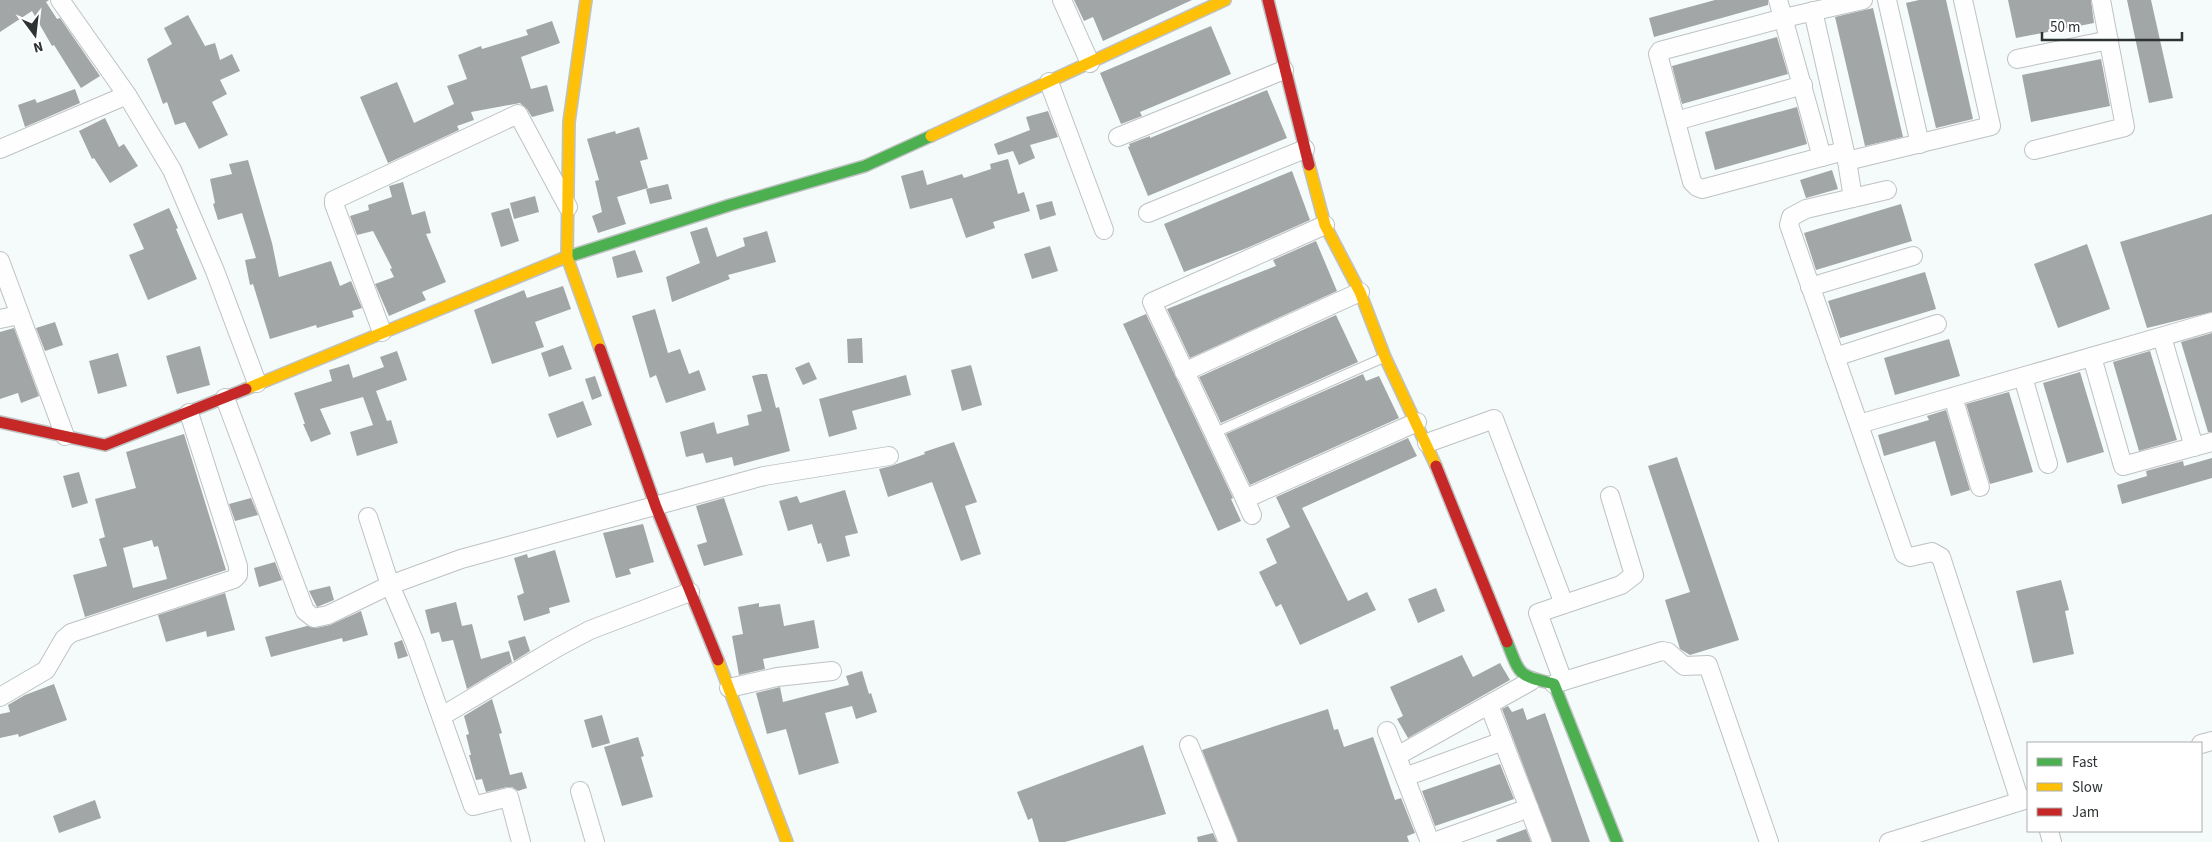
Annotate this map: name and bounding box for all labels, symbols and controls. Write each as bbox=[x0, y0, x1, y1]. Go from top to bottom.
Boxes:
north arrow bbox=[10, 10, 60, 60]
scale bar bbox=[2042, 10, 2182, 42]
text: 50 m bbox=[2050, 17, 2080, 38]
text: N bbox=[31, 36, 45, 57]
legend bbox=[2027, 742, 2202, 832]
text: Fast bbox=[2072, 752, 2098, 773]
text: Slow bbox=[2072, 777, 2103, 798]
text: Jam bbox=[2072, 802, 2099, 823]

